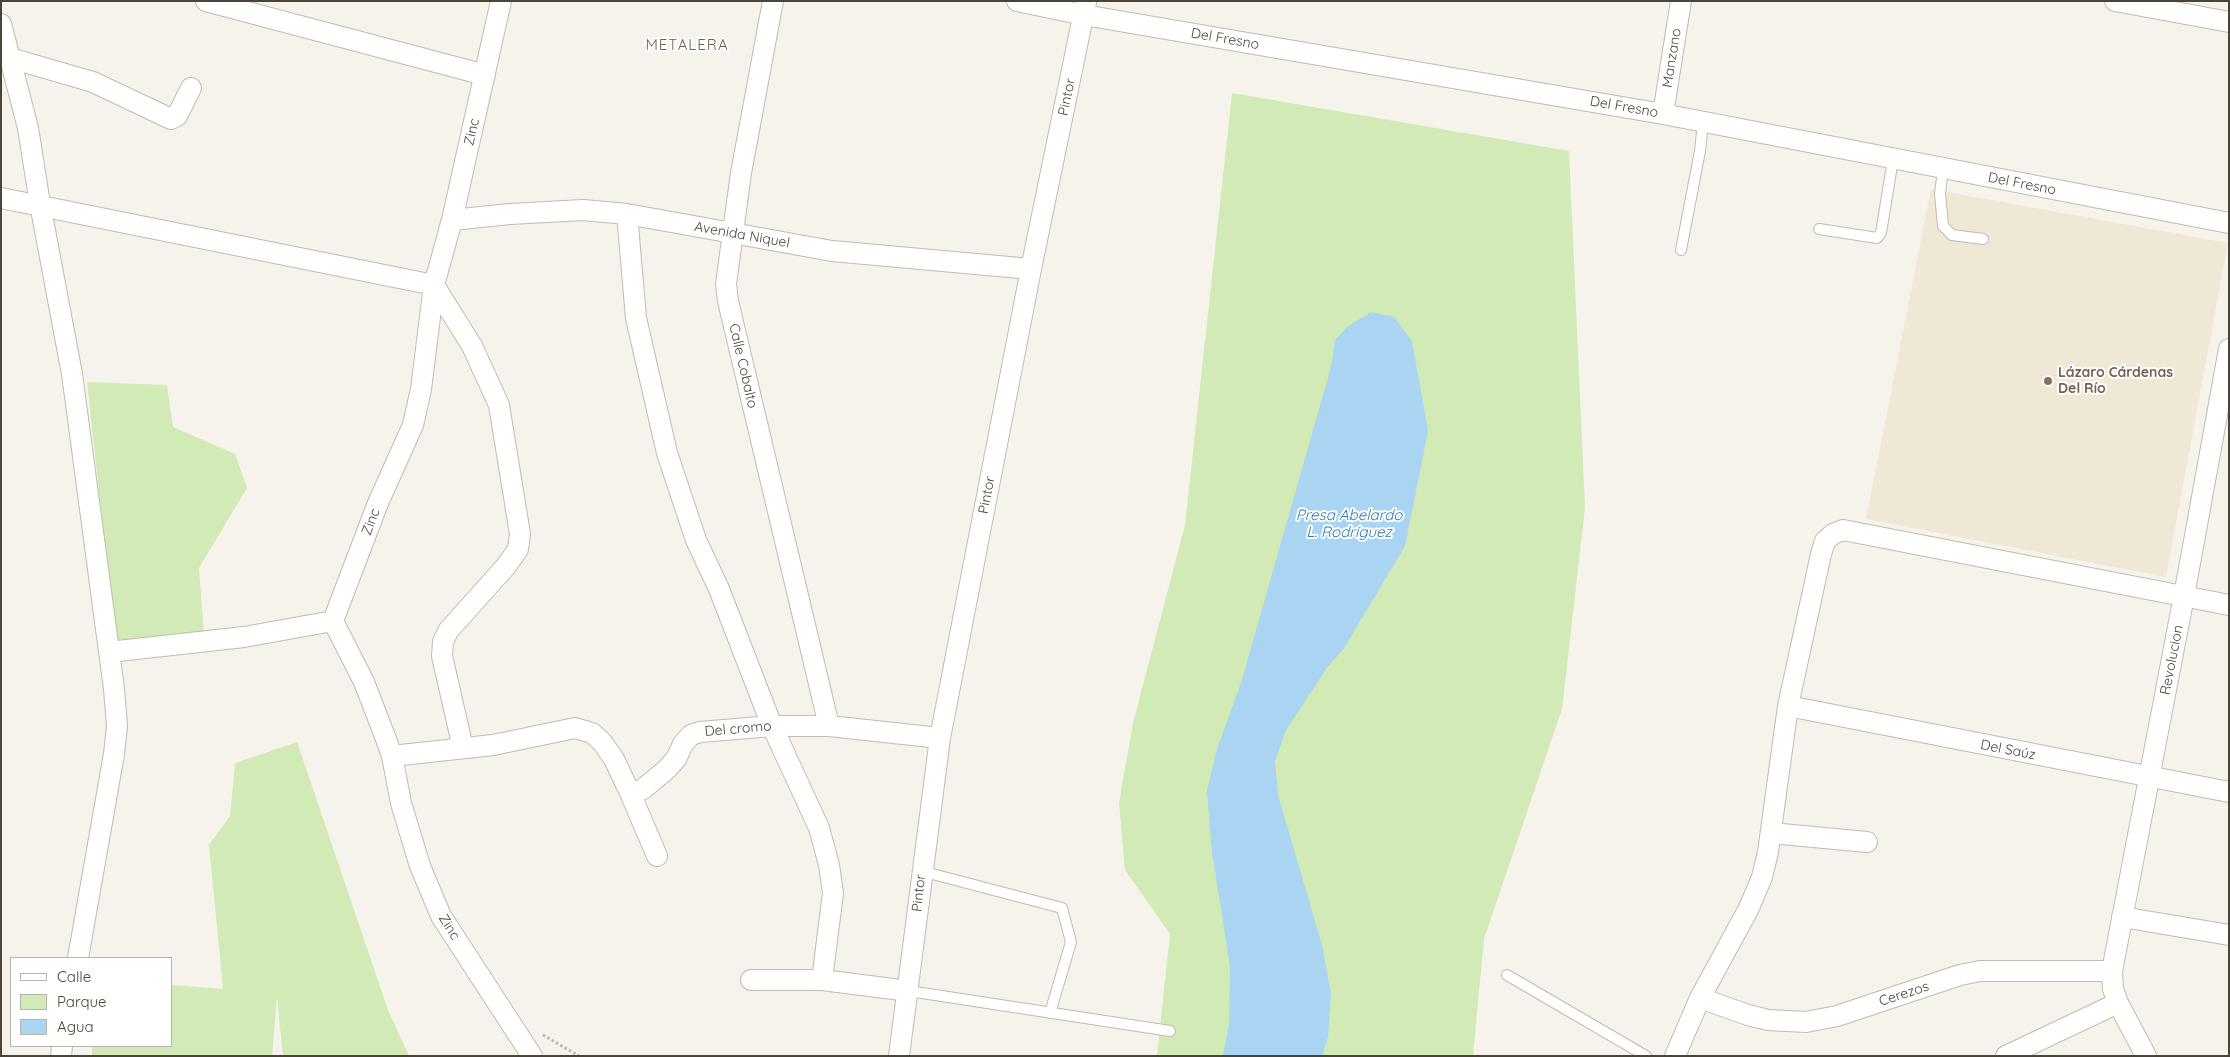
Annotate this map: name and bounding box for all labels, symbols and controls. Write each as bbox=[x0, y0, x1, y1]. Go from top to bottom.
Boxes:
street label: Del Fresno bbox=[1190, 25, 1260, 53]
street label: Manzano bbox=[1659, 27, 1685, 89]
district label: METALERA bbox=[644, 36, 730, 54]
street label: Pintor bbox=[1055, 77, 1079, 117]
street label: Del Fresno bbox=[1589, 93, 1659, 121]
street label: Zinc bbox=[461, 117, 483, 147]
street label: Del Fresno bbox=[1987, 169, 2057, 199]
street label: Avenida Niquel bbox=[693, 218, 791, 252]
street label: Calle Cobalto bbox=[725, 322, 761, 410]
place label: Lázaro Cárdenas Del Río bbox=[2058, 365, 2173, 398]
marker: Lázaro Cárdenas Del Río bbox=[2042, 375, 2054, 387]
street label: Pintor bbox=[975, 475, 999, 515]
street label: Zinc bbox=[358, 506, 384, 538]
water label: Presa Abelardo L. Rodríguez bbox=[1296, 506, 1402, 541]
street label: Revolucion bbox=[2157, 624, 2187, 696]
street label: Del cromo bbox=[704, 718, 772, 740]
street label: Del Saúz bbox=[1979, 736, 2037, 764]
street label: Pintor bbox=[909, 873, 929, 913]
street label: Zinc bbox=[435, 911, 463, 943]
legend bbox=[10, 957, 172, 1047]
text: Calle bbox=[57, 967, 91, 986]
street label: Cerezos bbox=[1877, 978, 1931, 1010]
text: Parque bbox=[57, 992, 107, 1011]
text: Agua bbox=[57, 1017, 94, 1036]

